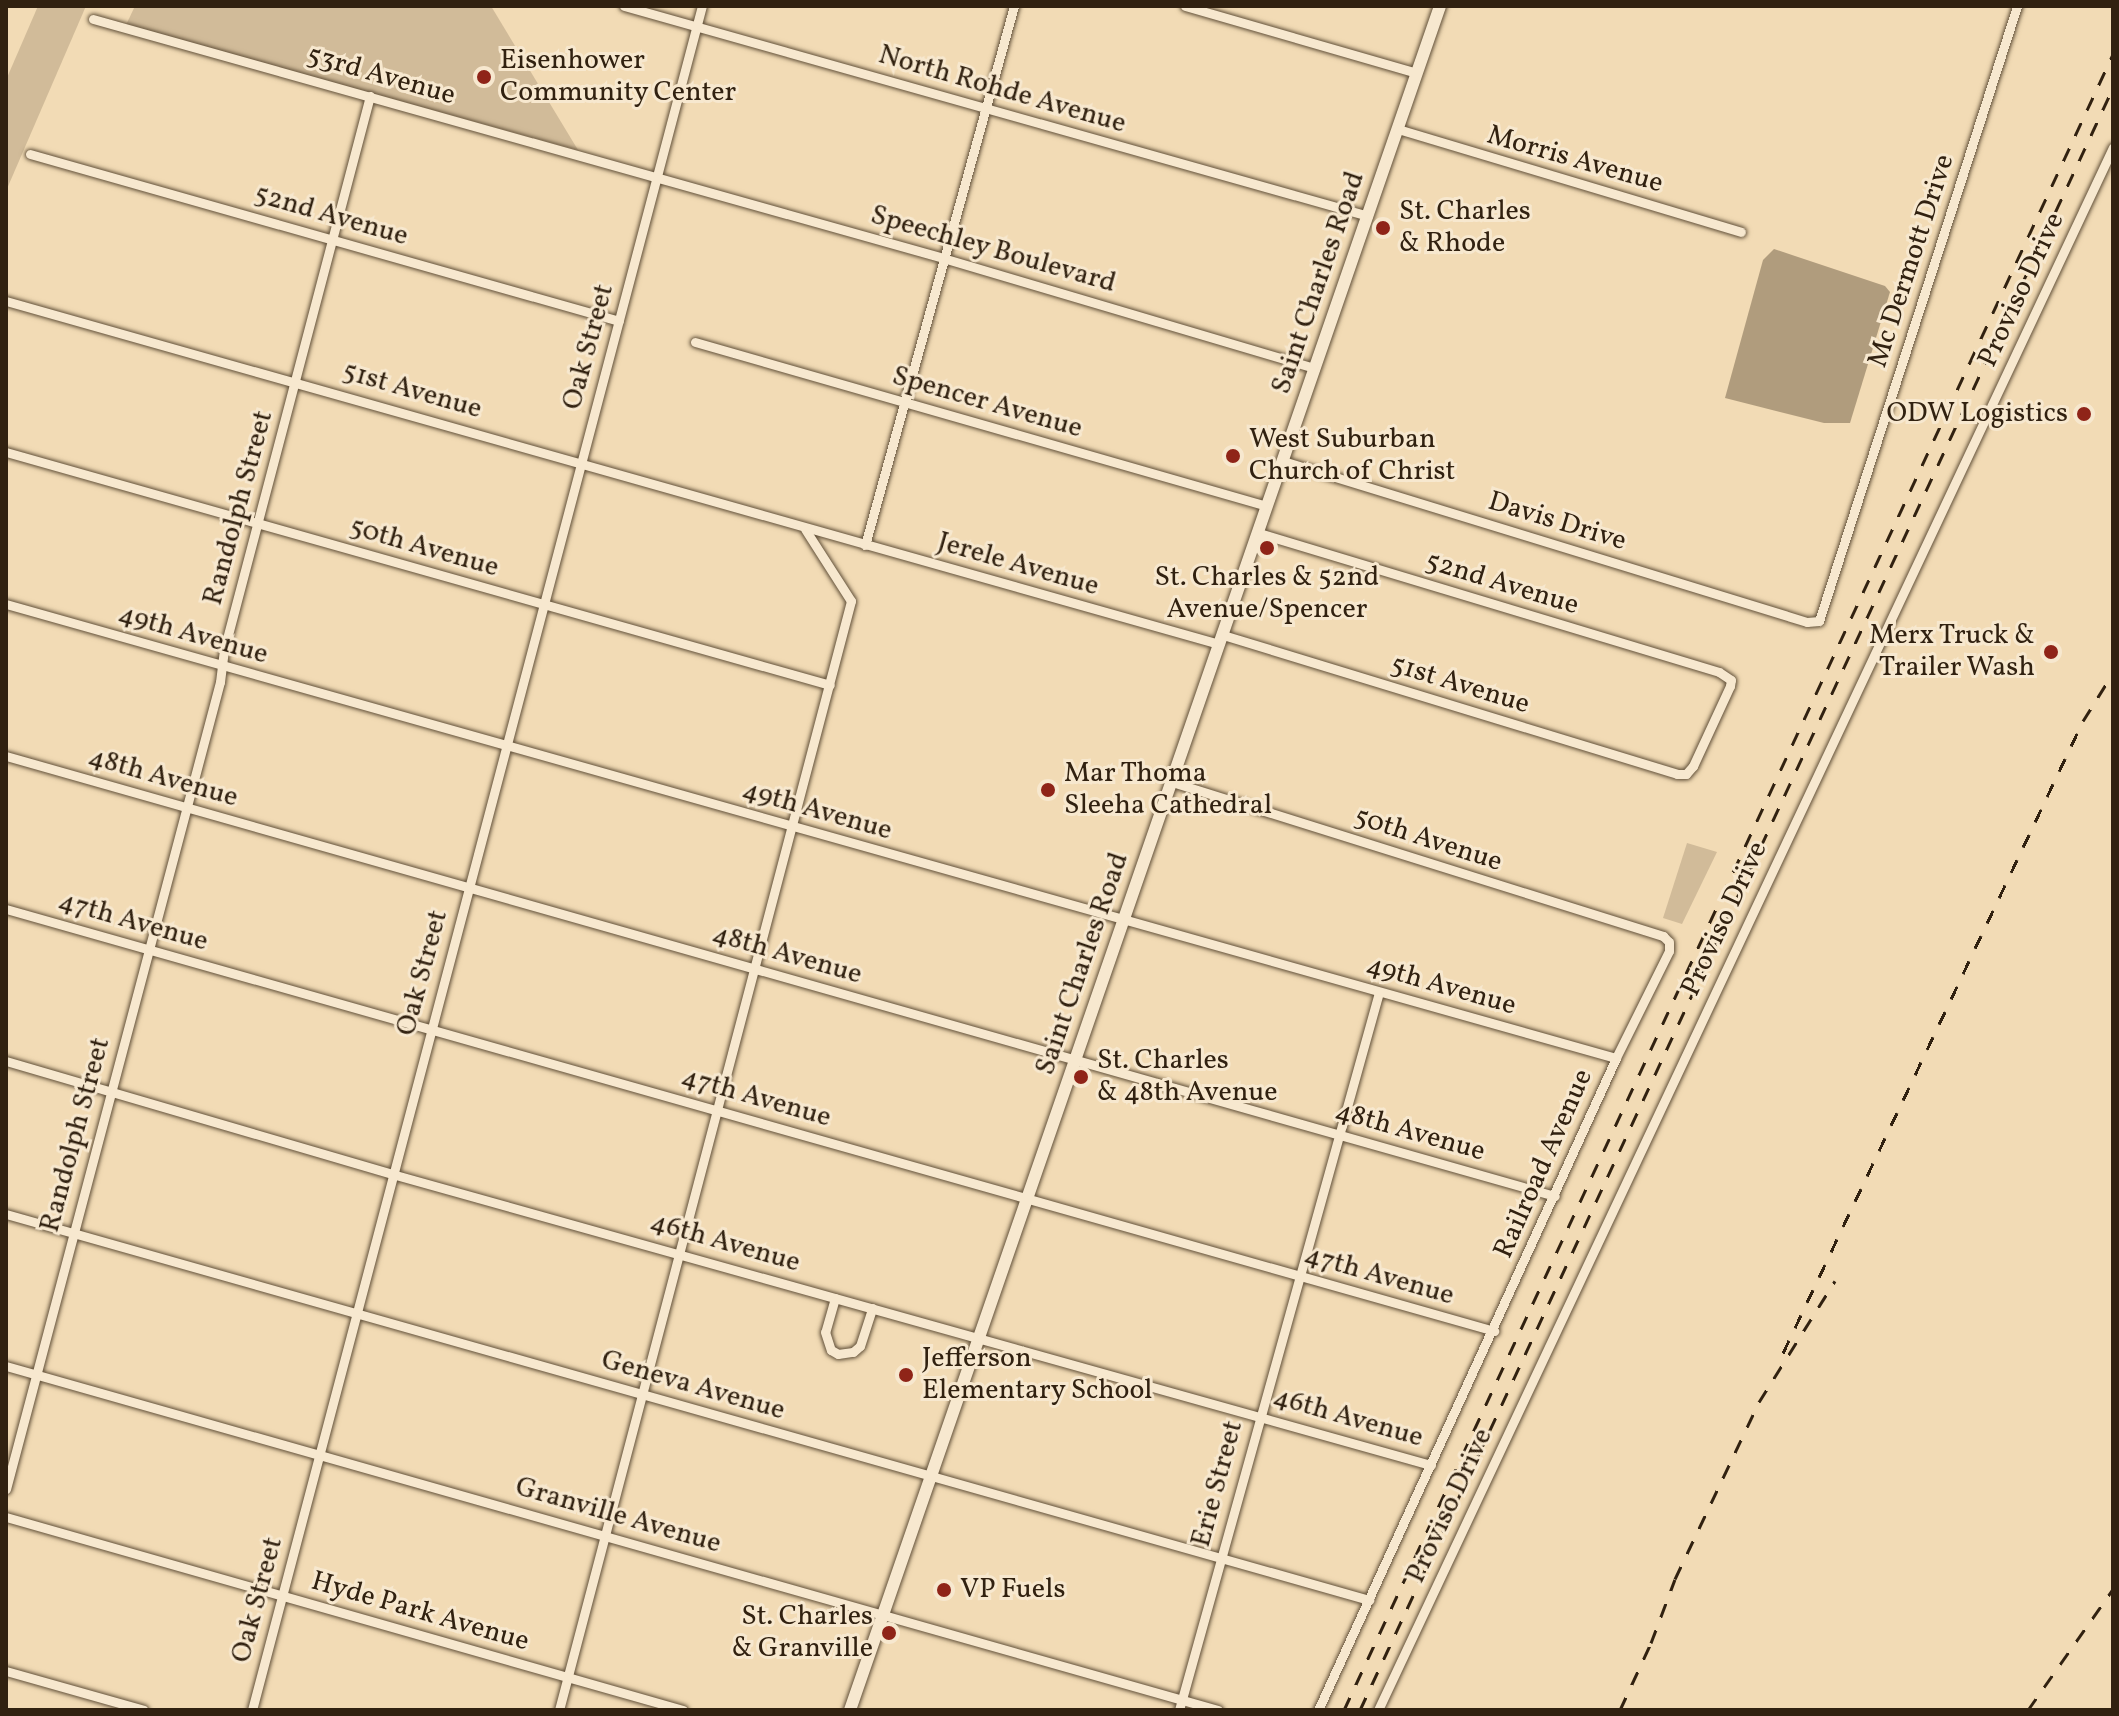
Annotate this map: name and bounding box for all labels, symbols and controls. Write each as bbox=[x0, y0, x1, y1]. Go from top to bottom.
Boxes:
street label: 53rd Avenue bbox=[303, 39, 459, 113]
street label: North Rohde Avenue bbox=[874, 39, 1130, 141]
place label: Eisenhower Community Center bbox=[500, 44, 737, 110]
marker: Eisenhower Community Center bbox=[475, 68, 493, 86]
street label: Morris Avenue bbox=[1483, 119, 1667, 201]
street label: Mc Dermott Drive bbox=[1862, 150, 1962, 372]
street label: Saint Charles Road bbox=[1265, 167, 1373, 399]
street label: 52nd Avenue bbox=[250, 178, 412, 254]
place label: St. Charles & Rhode bbox=[1399, 195, 1531, 261]
street label: Speechley Boulevard bbox=[866, 199, 1120, 301]
street label: Proviso Drive bbox=[1972, 207, 2072, 373]
marker: St. Charles & Rhode bbox=[1374, 219, 1392, 237]
street label: Oak Street bbox=[556, 281, 622, 413]
street label: 51st Avenue bbox=[338, 355, 486, 427]
street label: Spencer Avenue bbox=[888, 360, 1086, 446]
place label: ODW Logistics bbox=[1886, 397, 2068, 431]
marker: ODW Logistics bbox=[2075, 405, 2093, 423]
street label: Randolph Street bbox=[197, 407, 281, 609]
place label: West Suburban Church of Christ bbox=[1249, 423, 1453, 489]
marker: West Suburban Church of Christ bbox=[1224, 447, 1242, 465]
street label: Davis Drive bbox=[1484, 485, 1630, 559]
street label: 50th Avenue bbox=[346, 511, 502, 585]
street label: Jerele Avenue bbox=[933, 526, 1103, 604]
marker: St. Charles & 52nd Avenue/Spencer bbox=[1258, 539, 1276, 557]
street label: 52nd Avenue bbox=[1421, 545, 1583, 623]
place label: St. Charles & 52nd Avenue/Spencer bbox=[1155, 561, 1379, 627]
street label: 49th Avenue bbox=[114, 598, 272, 672]
place label: Merx Truck & Trailer Wash bbox=[1868, 619, 2035, 685]
marker: Merx Truck & Trailer Wash bbox=[2042, 643, 2060, 661]
street label: 51st Avenue bbox=[1387, 648, 1533, 722]
street label: 48th Avenue bbox=[84, 741, 242, 815]
place label: Mar Thoma Sleeha Cathedral bbox=[1064, 757, 1272, 823]
street label: 49th Avenue bbox=[738, 774, 896, 848]
marker: Mar Thoma Sleeha Cathedral bbox=[1039, 781, 1057, 799]
street label: 50th Avenue bbox=[1350, 800, 1506, 880]
street label: Proviso Drive bbox=[1675, 836, 1775, 1002]
street label: Saint Charles Road bbox=[1029, 848, 1137, 1080]
street label: 47th Avenue bbox=[54, 885, 212, 959]
street label: Oak Street bbox=[390, 907, 456, 1039]
street label: 48th Avenue bbox=[708, 918, 866, 992]
street label: 49th Avenue bbox=[1362, 949, 1520, 1023]
street label: Randolph Street bbox=[34, 1034, 118, 1236]
place label: St. Charles & 48th Avenue bbox=[1097, 1044, 1277, 1110]
street label: 47th Avenue bbox=[677, 1061, 835, 1135]
street label: Railroad Avenue bbox=[1487, 1064, 1601, 1264]
marker: St. Charles & 48th Avenue bbox=[1072, 1068, 1090, 1086]
street label: 48th Avenue bbox=[1331, 1095, 1489, 1169]
street label: 46th Avenue bbox=[646, 1206, 804, 1280]
street label: 47th Avenue bbox=[1300, 1239, 1458, 1313]
place label: Jefferson Elementary School bbox=[922, 1342, 1153, 1408]
street label: Geneva Avenue bbox=[597, 1344, 789, 1428]
marker: Jefferson Elementary School bbox=[897, 1366, 915, 1384]
street label: 46th Avenue bbox=[1269, 1381, 1427, 1455]
street label: Erie Street bbox=[1185, 1417, 1251, 1551]
street label: Proviso Drive bbox=[1400, 1423, 1500, 1589]
street label: Granville Avenue bbox=[511, 1471, 725, 1561]
street label: Oak Street bbox=[225, 1534, 291, 1666]
street label: Hyde Park Avenue bbox=[307, 1565, 533, 1659]
place label: VP Fuels bbox=[960, 1573, 1065, 1607]
marker: VP Fuels bbox=[935, 1581, 953, 1599]
place label: St. Charles & Granville bbox=[732, 1600, 873, 1666]
marker: St. Charles & Granville bbox=[880, 1624, 898, 1642]

